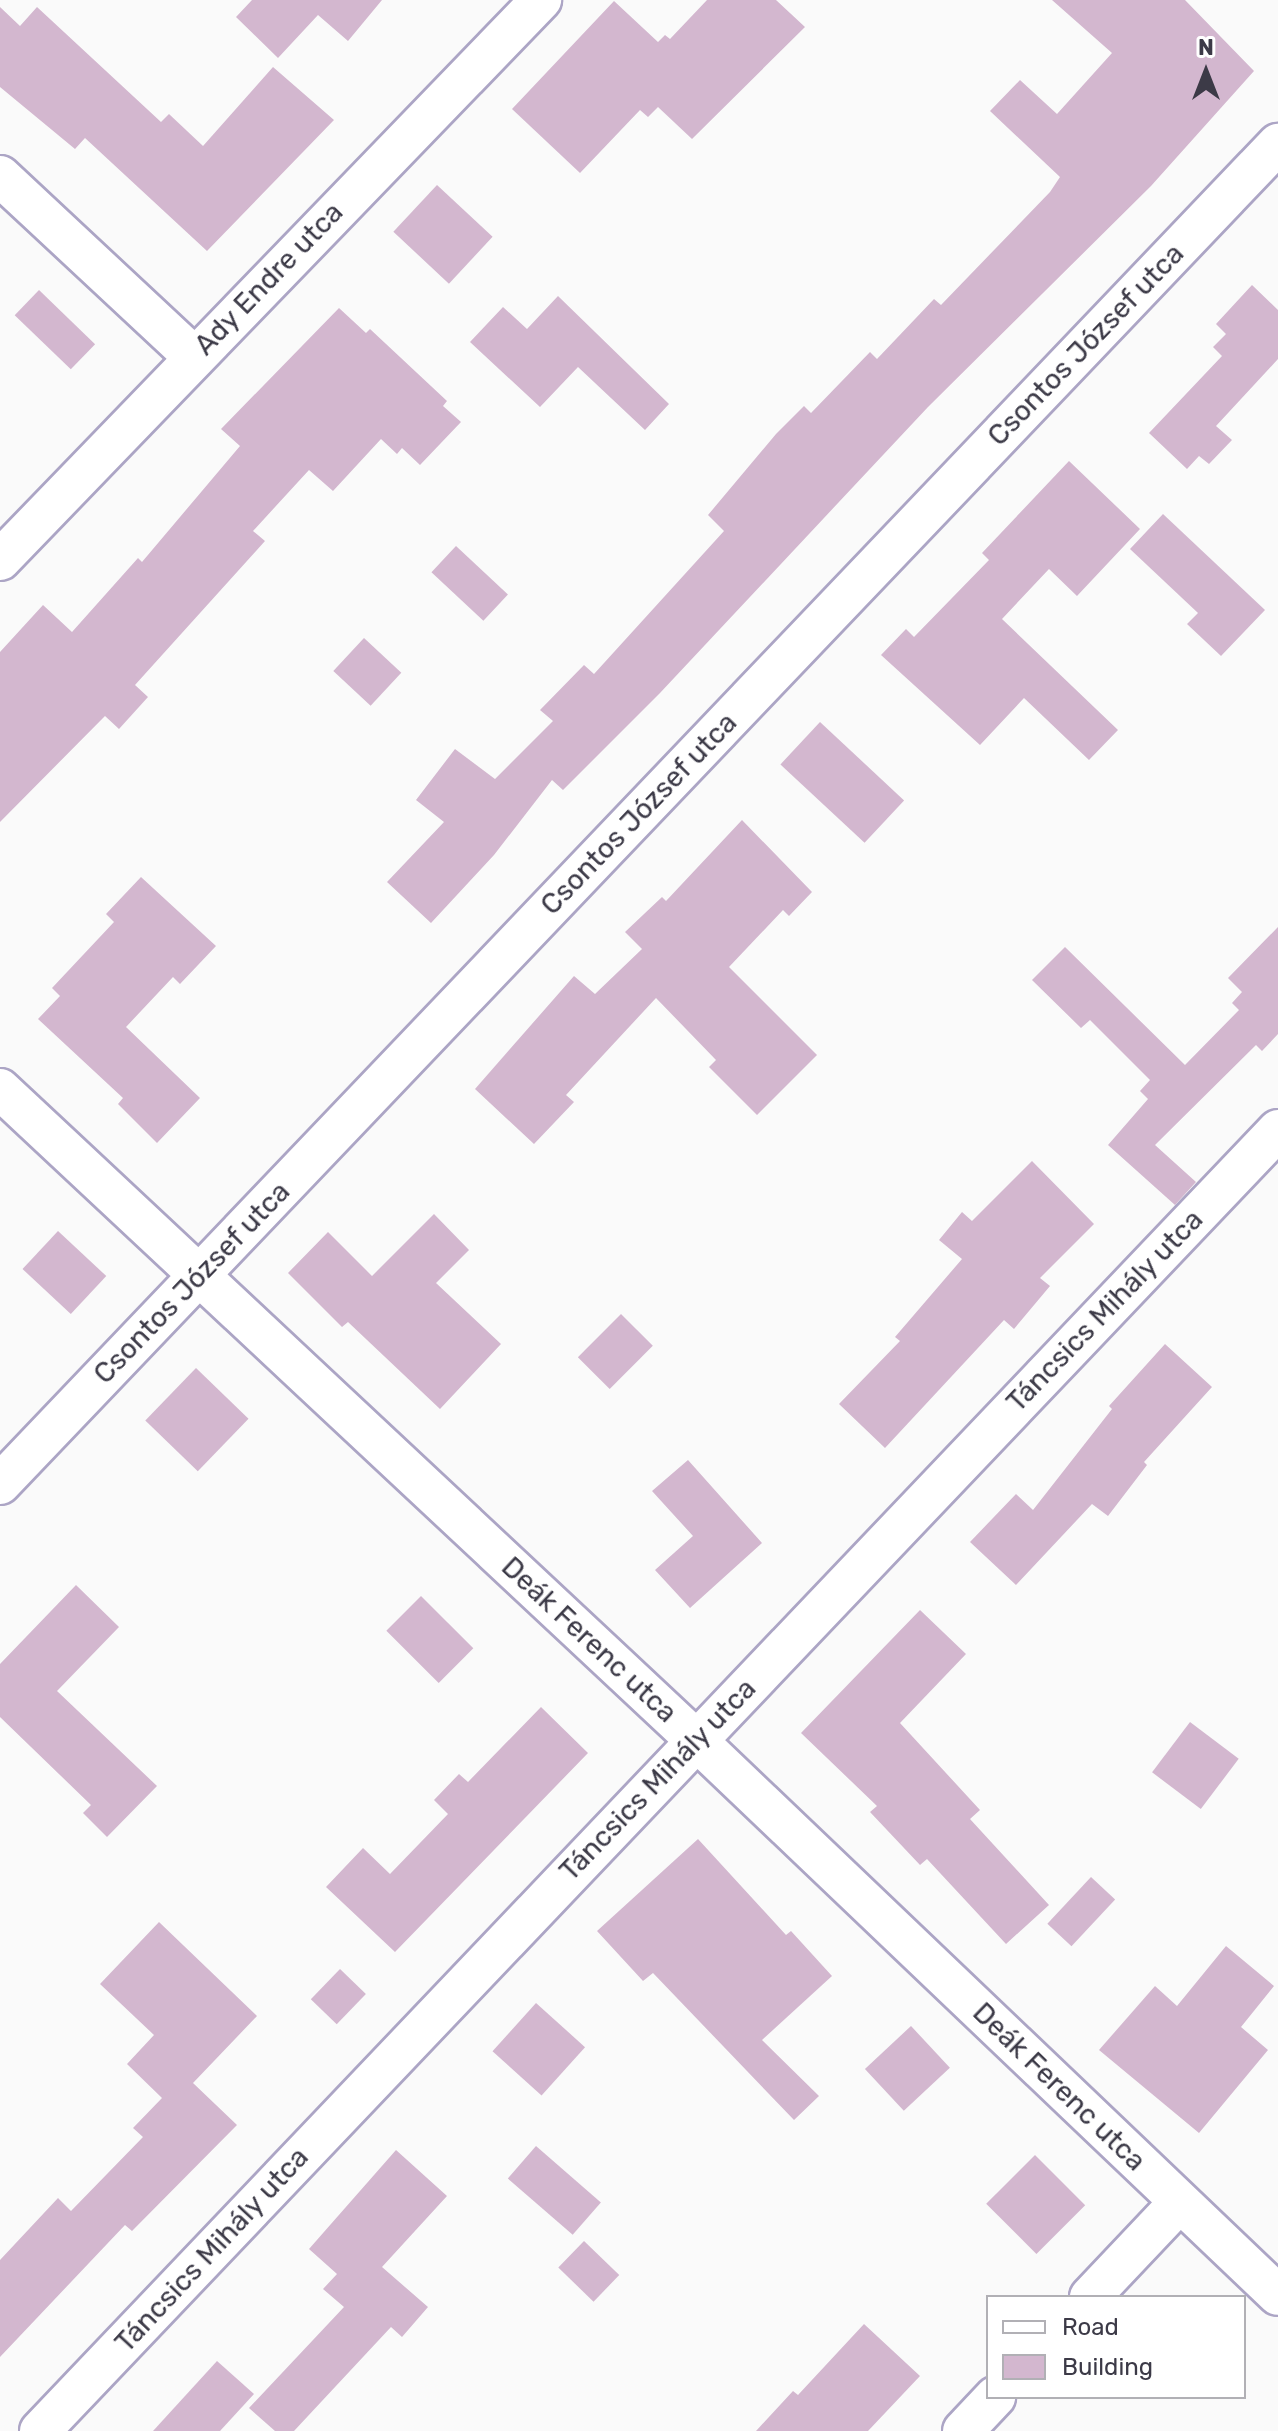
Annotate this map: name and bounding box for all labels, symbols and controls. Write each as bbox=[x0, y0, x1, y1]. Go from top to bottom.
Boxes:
north arrow bbox=[1166, 32, 1246, 112]
text: N bbox=[1198, 34, 1214, 61]
street label: Ady Endre utca bbox=[188, 195, 350, 363]
street label: Csontos József utca bbox=[981, 237, 1191, 453]
street label: Csontos József utca bbox=[534, 706, 744, 922]
street label: Csontos József utca bbox=[87, 1175, 297, 1391]
street label: Táncsics Mihály utca bbox=[1000, 1203, 1210, 1419]
street label: Deák Ferenc utca bbox=[494, 1550, 684, 1730]
street label: Táncsics Mihály utca bbox=[553, 1672, 763, 1888]
street label: Deák Ferenc utca bbox=[966, 1996, 1152, 2178]
street label: Táncsics Mihály utca bbox=[108, 2140, 316, 2360]
legend bbox=[986, 2295, 1246, 2399]
text: Road bbox=[1062, 2313, 1119, 2341]
text: Building bbox=[1062, 2353, 1153, 2381]

